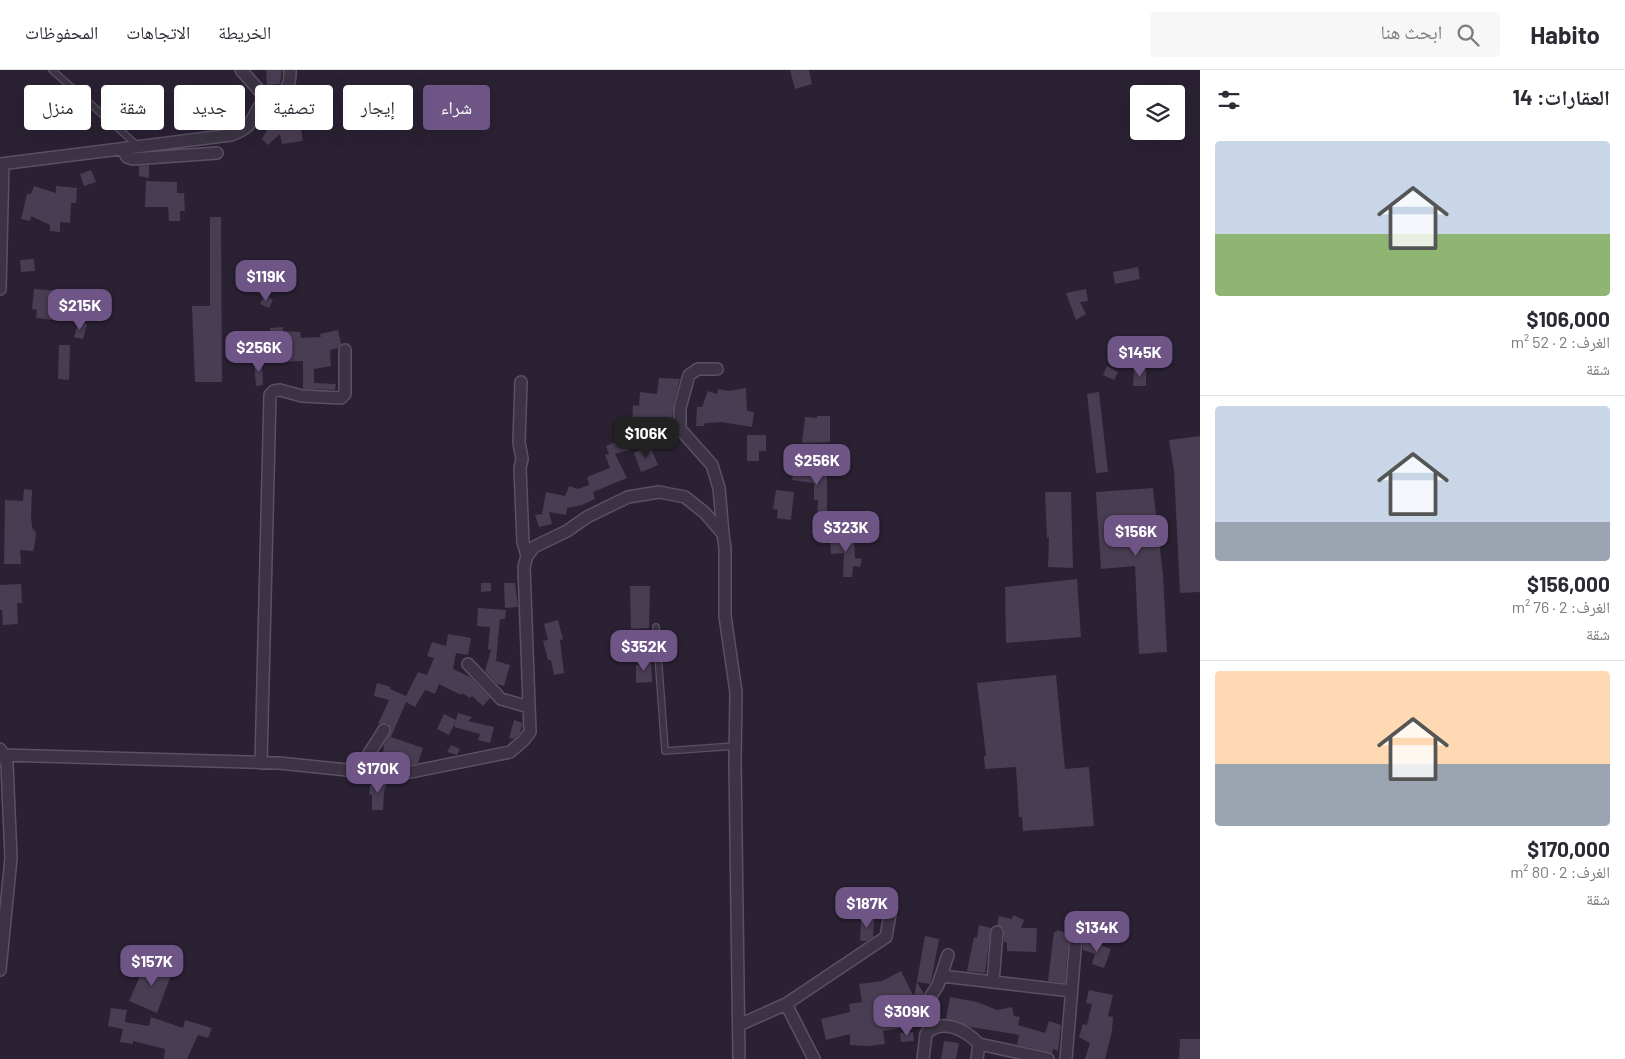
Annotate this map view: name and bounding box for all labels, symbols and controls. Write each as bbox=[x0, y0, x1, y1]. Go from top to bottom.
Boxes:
search box bbox=[1150, 12, 1500, 57]
text: ابحث هنا bbox=[1380, 20, 1442, 43]
text: Habito bbox=[1530, 20, 1600, 49]
text: المحفوظات bbox=[25, 21, 98, 43]
text: الاتجاهات bbox=[126, 21, 190, 43]
text: الخريطة bbox=[218, 21, 271, 43]
icon: search bbox=[1454, 21, 1482, 49]
text: العقارات: 14 bbox=[1513, 84, 1610, 109]
chip: منزل bbox=[24, 85, 91, 130]
chip: شقة bbox=[101, 85, 164, 130]
chip: جديد bbox=[174, 85, 245, 130]
chip: تصفية bbox=[255, 85, 333, 130]
chip: إيجار bbox=[343, 85, 413, 130]
chip: شراء bbox=[423, 85, 490, 130]
map controls bbox=[1130, 85, 1185, 140]
button: layers bbox=[1130, 85, 1185, 140]
icon: filters bbox=[1215, 86, 1243, 114]
icon: home bbox=[1368, 173, 1458, 263]
pin: $119K bbox=[231, 260, 301, 302]
text: $119K bbox=[246, 266, 286, 285]
pin: $215K bbox=[45, 288, 115, 331]
text: $215K bbox=[59, 295, 101, 314]
text: $106,000 bbox=[1526, 306, 1610, 331]
pin: $256K bbox=[224, 330, 294, 373]
text: الغرف: 2 · 52 m² bbox=[1511, 332, 1610, 351]
pin: $145K bbox=[1105, 336, 1175, 378]
text: $256K bbox=[236, 337, 282, 356]
text: $145K bbox=[1118, 342, 1162, 361]
text: شقة bbox=[1586, 359, 1610, 378]
pin: $106K bbox=[611, 416, 681, 459]
text: $106K bbox=[625, 423, 667, 442]
icon: home bbox=[1368, 439, 1458, 529]
pin: $256K bbox=[782, 444, 852, 486]
text: $256K bbox=[794, 450, 840, 469]
pin: $323K bbox=[811, 510, 881, 553]
pin: $156K bbox=[1101, 514, 1171, 557]
text: $323K bbox=[823, 517, 869, 536]
text: $156K bbox=[1115, 521, 1157, 540]
text: $156,000 bbox=[1527, 571, 1610, 596]
text: الغرف: 2 · 76 m² bbox=[1512, 597, 1610, 616]
text: شقة bbox=[1586, 624, 1610, 643]
pin: $352K bbox=[609, 630, 679, 672]
text: $352K bbox=[621, 636, 667, 655]
icon: home bbox=[1368, 704, 1458, 794]
pin: $170K bbox=[343, 752, 413, 794]
text: $170K bbox=[357, 758, 399, 777]
text: $170,000 bbox=[1527, 836, 1610, 861]
text: الغرف: 2 · 80 m² bbox=[1510, 862, 1610, 881]
pin: $187K bbox=[832, 886, 902, 929]
text: شقة bbox=[1586, 889, 1610, 908]
text: $187K bbox=[846, 893, 888, 912]
pin: $134K bbox=[1062, 910, 1132, 953]
text: $134K bbox=[1075, 917, 1119, 936]
pin: $157K bbox=[117, 944, 187, 987]
text: $157K bbox=[131, 951, 173, 970]
pin: $309K bbox=[872, 994, 942, 1037]
text: $309K bbox=[884, 1001, 930, 1020]

